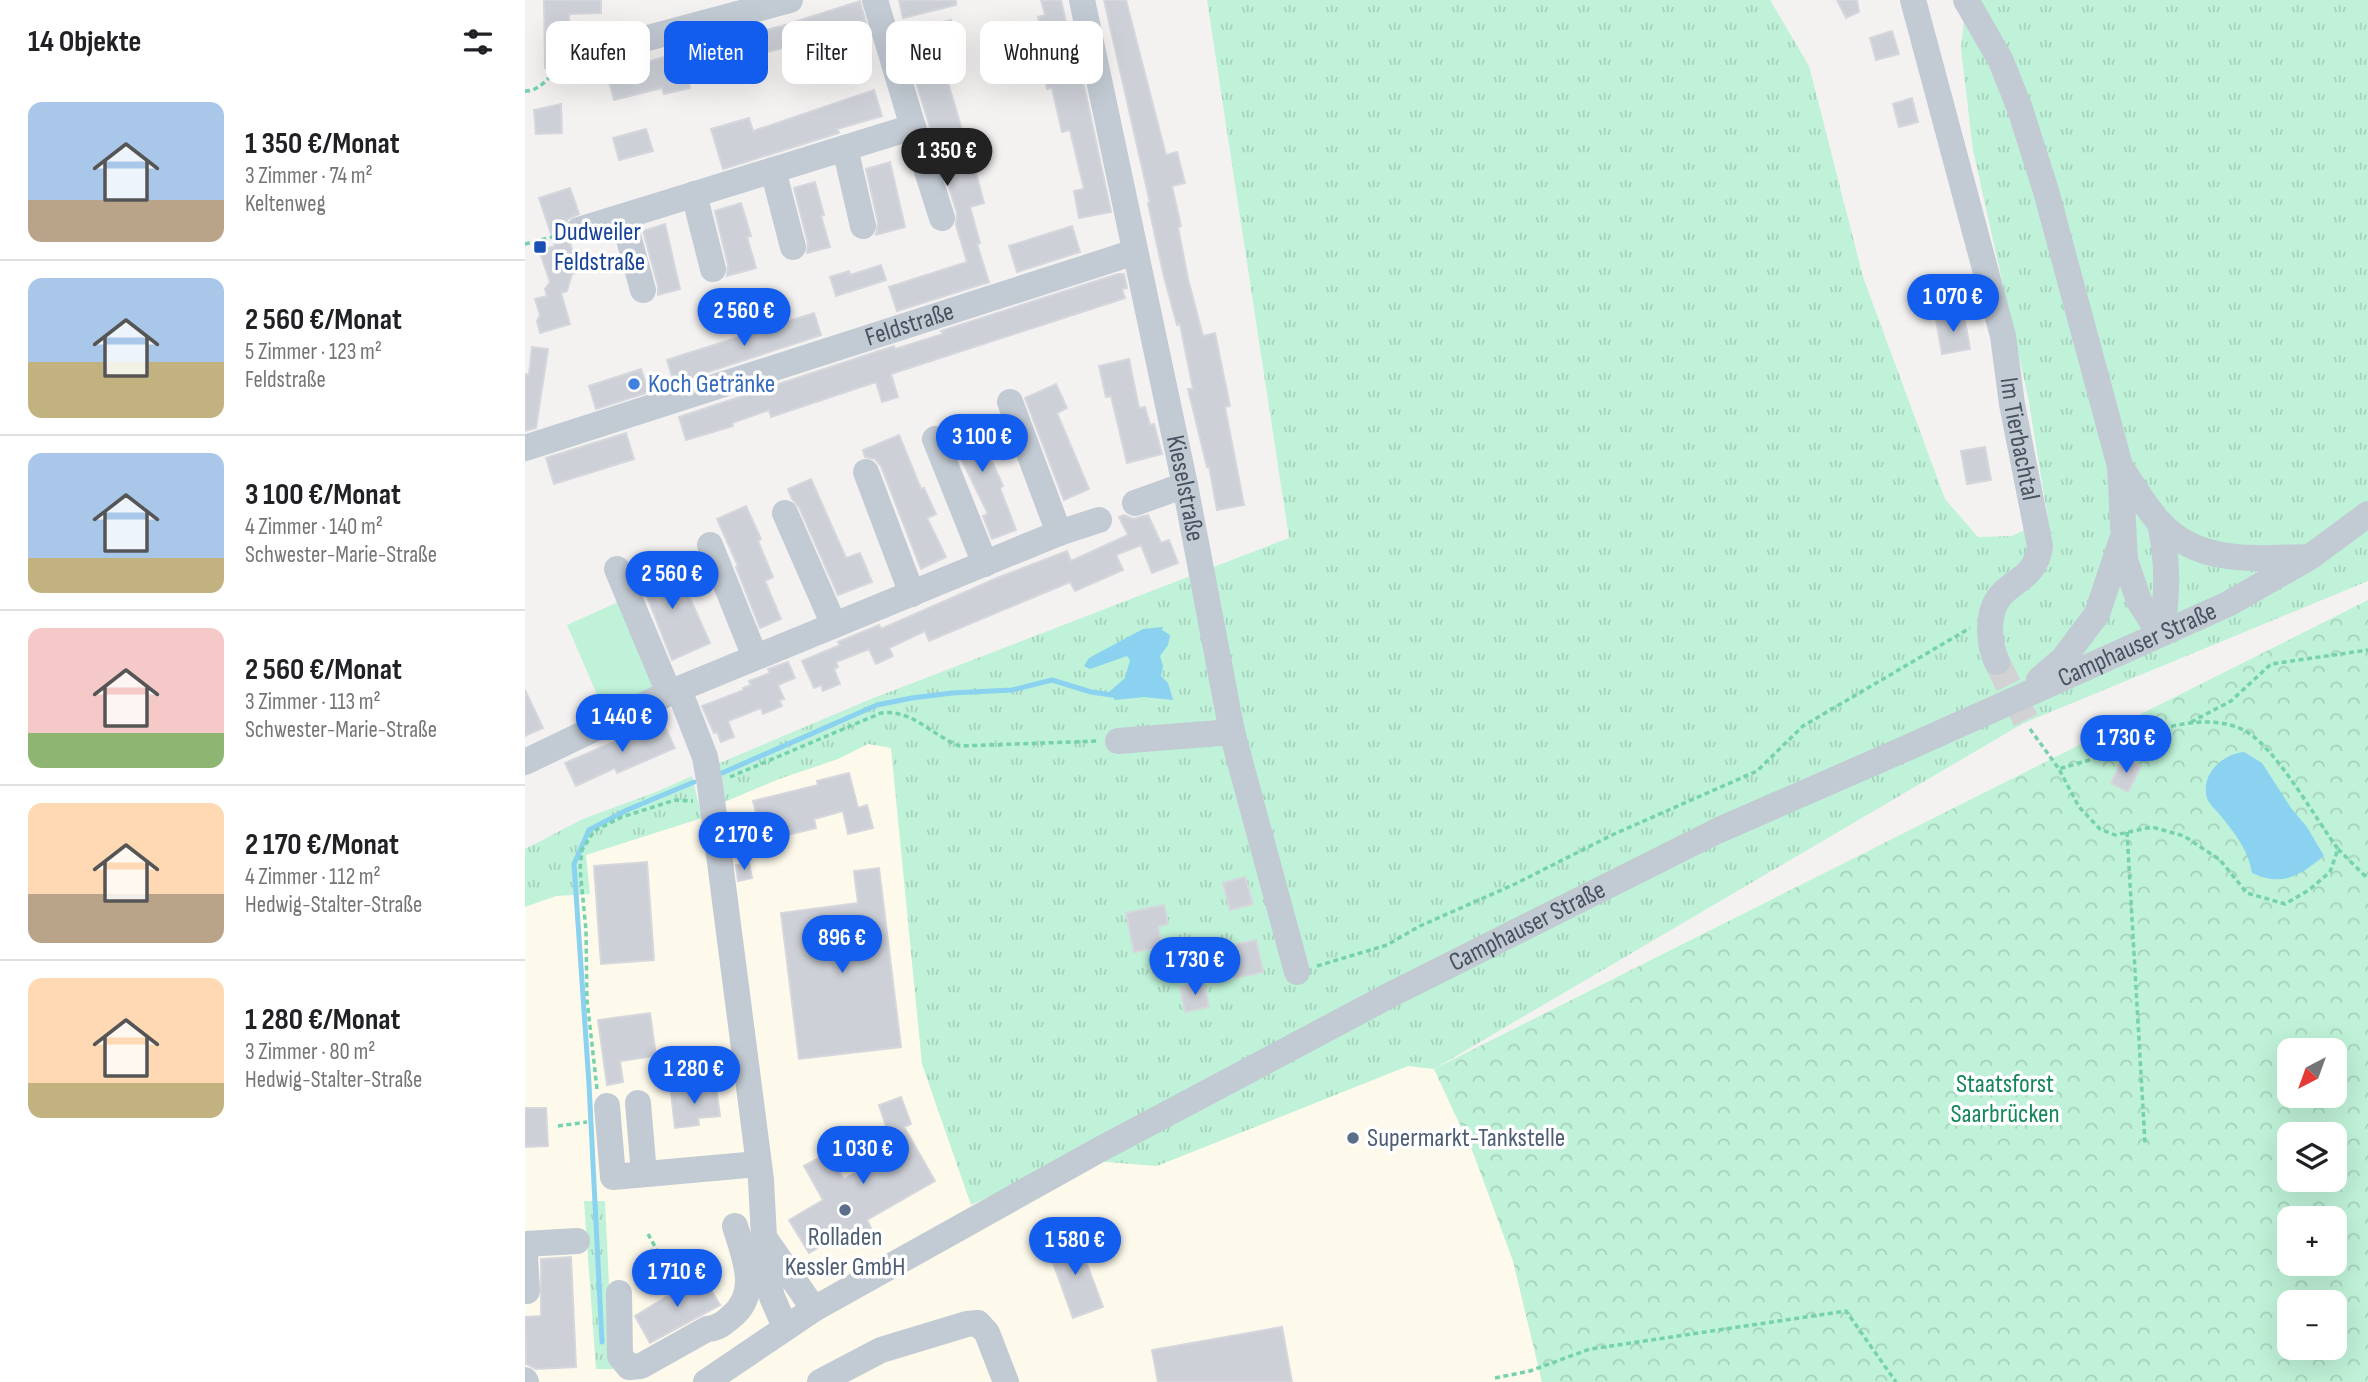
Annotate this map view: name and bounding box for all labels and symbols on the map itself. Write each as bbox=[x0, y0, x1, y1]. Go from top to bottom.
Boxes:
pin: 1 350 € bbox=[882, 128, 1012, 188]
place label: Dudweiler Feldstraße bbox=[554, 217, 645, 278]
marker: Dudweiler Feldstraße bbox=[532, 239, 548, 255]
pin: 1 070 € bbox=[1888, 274, 2018, 334]
pin: 2 560 € bbox=[679, 288, 809, 348]
street label: Feldstraße bbox=[861, 296, 958, 353]
place label: Koch Getränke bbox=[648, 369, 775, 400]
street label: Im Tierbachtal bbox=[1993, 375, 2046, 503]
marker: Koch Getränke bbox=[626, 376, 642, 392]
pin: 3 100 € bbox=[917, 414, 1047, 474]
street label: Kieselstraße bbox=[1159, 432, 1211, 544]
pin: 2 560 € bbox=[607, 552, 737, 611]
street label: Camphauser Straße bbox=[2053, 596, 2221, 694]
pin: 1 440 € bbox=[557, 694, 687, 754]
pin: 1 730 € bbox=[2061, 716, 2191, 775]
pin: 2 170 € bbox=[679, 812, 809, 872]
street label: Camphauser Straße bbox=[1444, 874, 1610, 978]
pin: 896 € bbox=[793, 916, 891, 975]
pin: 1 730 € bbox=[1130, 937, 1260, 997]
north arrow bbox=[2277, 1038, 2347, 1108]
pin: 1 280 € bbox=[629, 1046, 759, 1106]
park label: Staatsforst Saarbrücken bbox=[1950, 1069, 2060, 1130]
place label: Supermarkt-Tankstelle bbox=[1367, 1123, 1565, 1154]
pin: 1 030 € bbox=[798, 1126, 928, 1186]
marker: Supermarkt-Tankstelle bbox=[1345, 1130, 1361, 1146]
marker: Rolladen Kessler GmbH bbox=[837, 1202, 853, 1218]
pin: 1 580 € bbox=[1010, 1218, 1140, 1277]
place label: Rolladen Kessler GmbH bbox=[785, 1222, 905, 1283]
pin: 1 710 € bbox=[612, 1250, 742, 1309]

